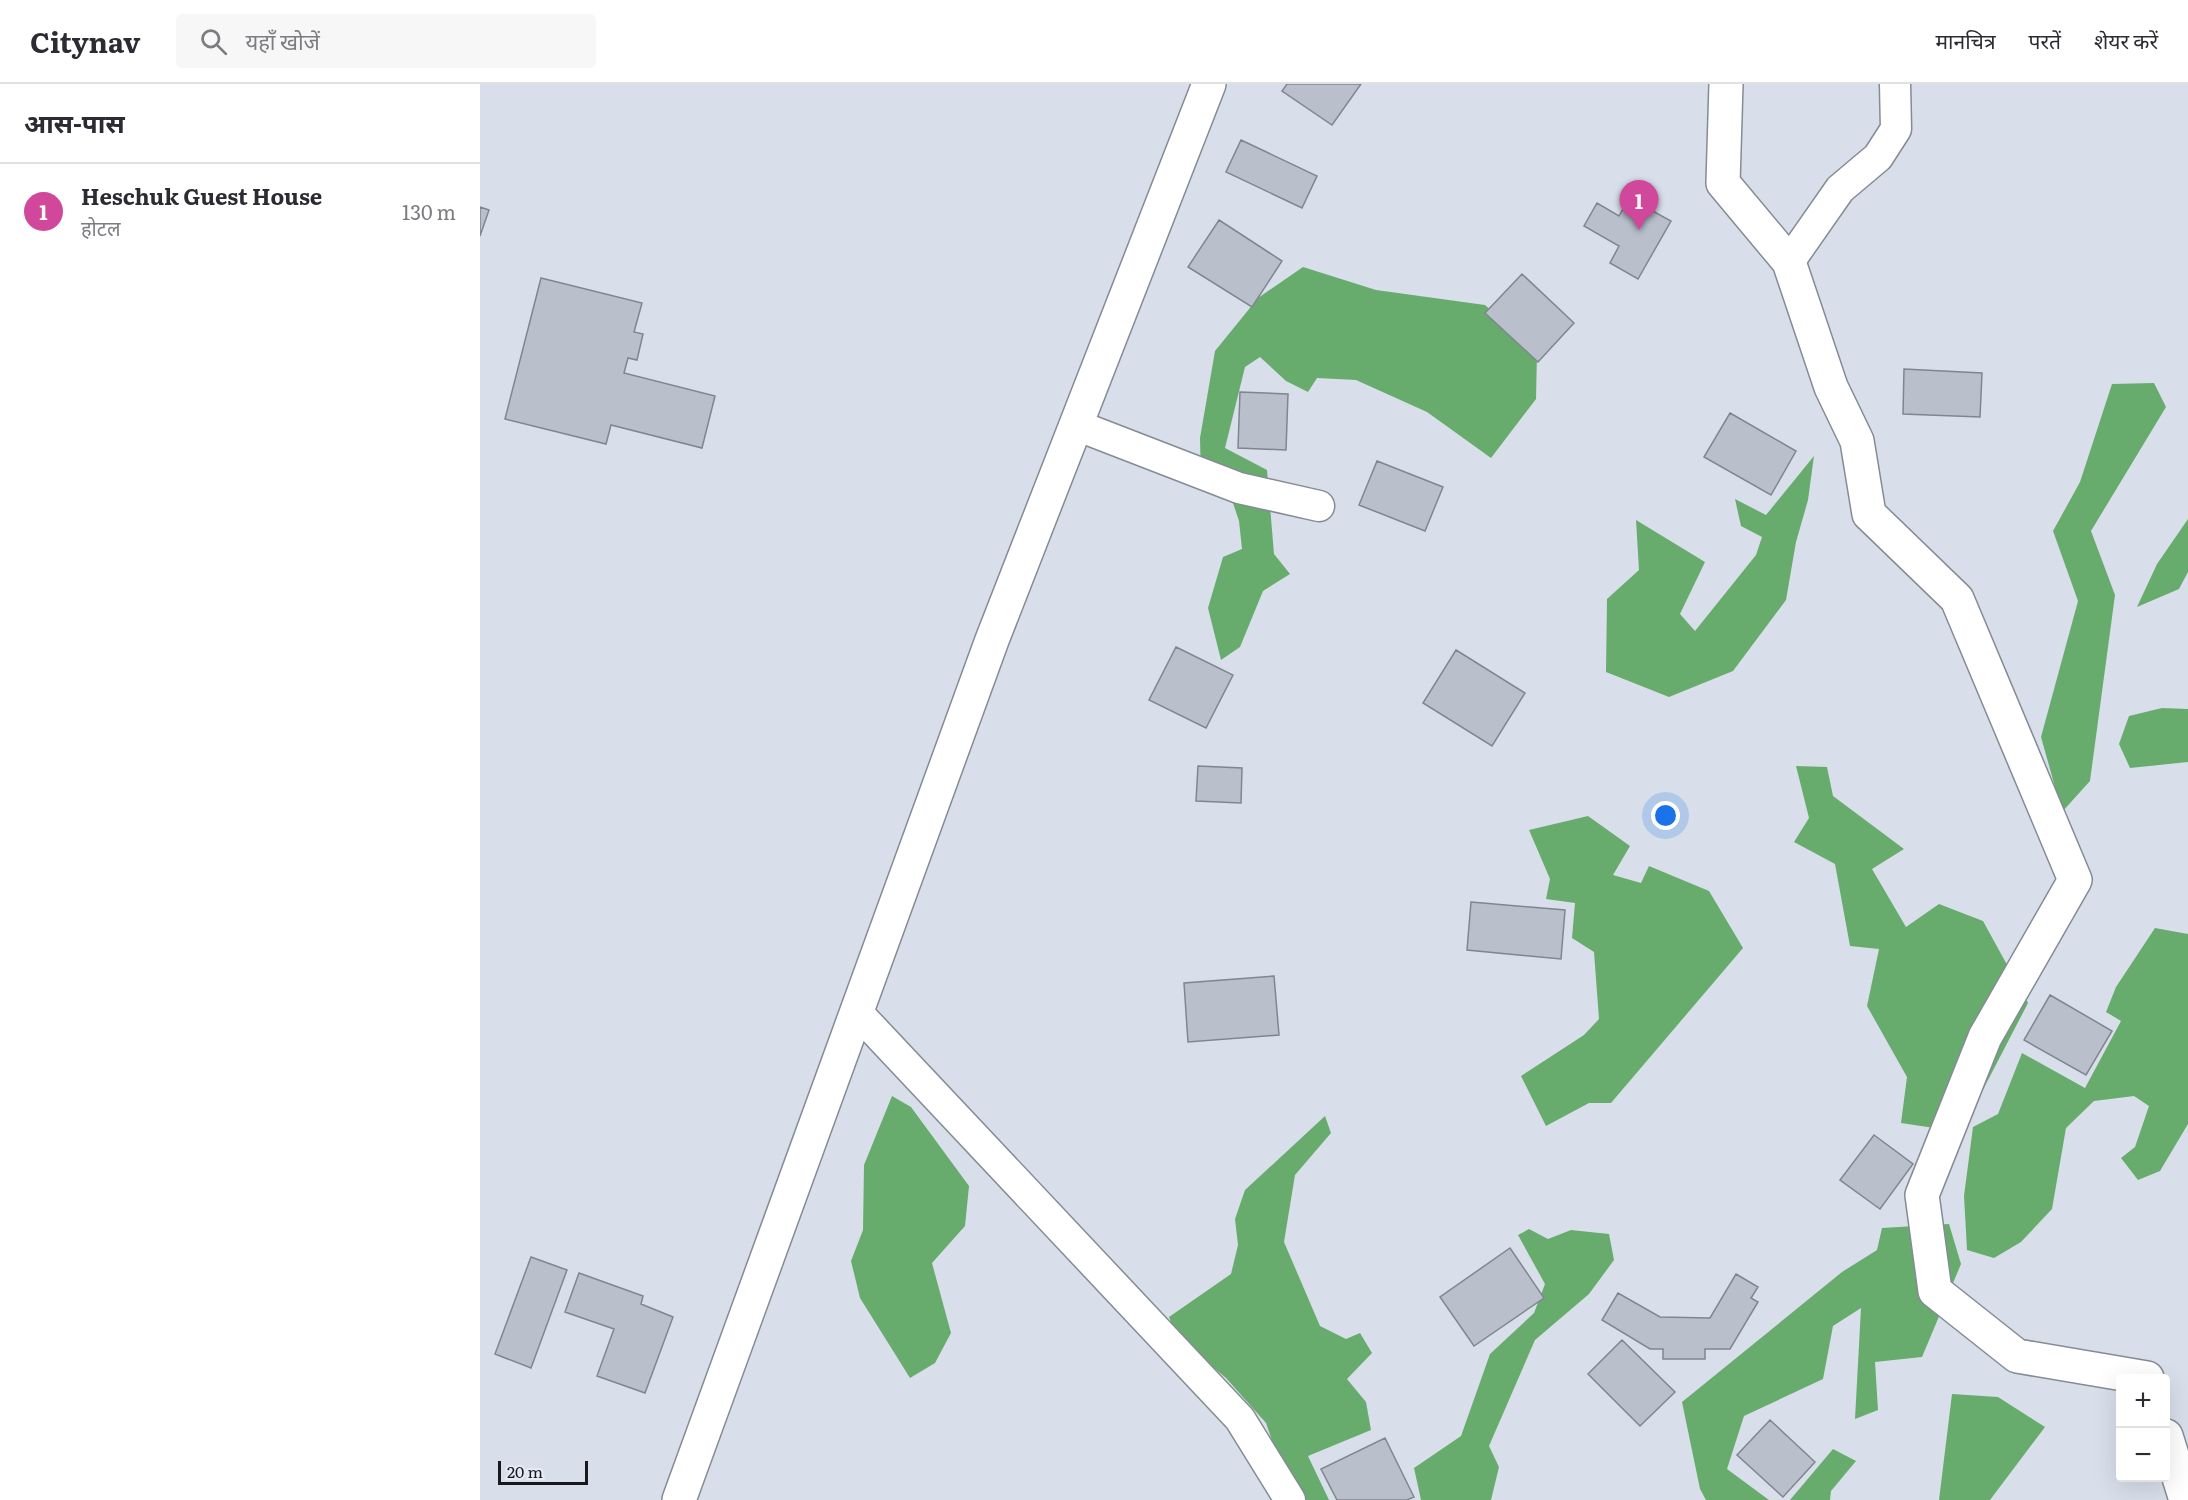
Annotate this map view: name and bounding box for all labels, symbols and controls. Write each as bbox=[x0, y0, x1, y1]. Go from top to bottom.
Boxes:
search box bbox=[176, 14, 596, 68]
text: Citynav bbox=[30, 20, 140, 62]
text: यहाँ खोजें bbox=[245, 24, 320, 57]
text: मानचित्र bbox=[1936, 24, 1996, 55]
text: परतें bbox=[2029, 24, 2061, 55]
text: शेयर करें bbox=[2094, 24, 2158, 55]
icon: search bbox=[197, 25, 230, 58]
text: आस-पास bbox=[24, 102, 125, 141]
text: Heschuk Guest House bbox=[81, 179, 322, 212]
pin: 1 bbox=[1620, 180, 1658, 230]
text: 1 bbox=[39, 196, 48, 226]
text: 130 m bbox=[402, 196, 456, 226]
text: होटल bbox=[81, 212, 120, 242]
your location bbox=[1651, 801, 1680, 830]
map controls bbox=[2116, 1374, 2170, 1482]
button: + bbox=[2116, 1374, 2170, 1428]
button: − bbox=[2116, 1428, 2170, 1482]
scale bar bbox=[498, 1458, 588, 1486]
text: 20 m bbox=[507, 1459, 543, 1483]

